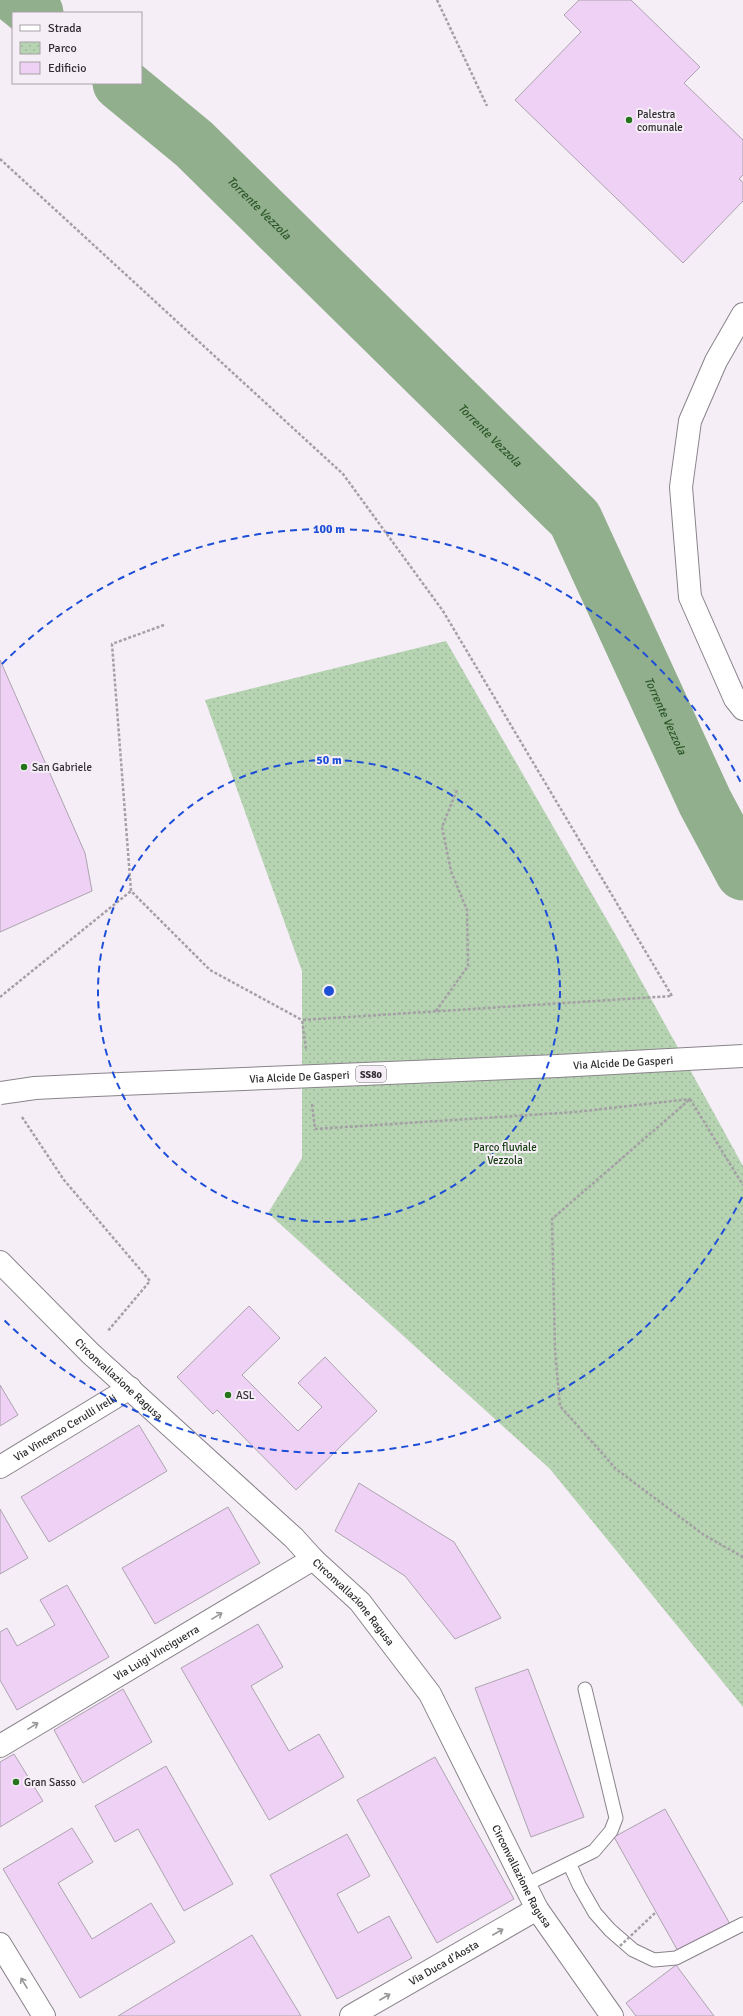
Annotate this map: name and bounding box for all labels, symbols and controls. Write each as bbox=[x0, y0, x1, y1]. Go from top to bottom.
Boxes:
legend bbox=[12, 12, 142, 84]
text: Strada bbox=[48, 21, 82, 36]
text: Parco bbox=[48, 41, 77, 56]
text: Edificio bbox=[48, 61, 86, 76]
place label: Palestra comunale bbox=[637, 108, 683, 134]
marker: Palestra comunale bbox=[624, 115, 634, 125]
water label: Torrente Vezzola bbox=[223, 174, 294, 244]
water label: Torrente Vezzola bbox=[454, 401, 525, 471]
text: 100 m bbox=[313, 522, 345, 537]
water label: Torrente Vezzola bbox=[641, 675, 690, 758]
text: 50 m bbox=[316, 753, 342, 768]
place label: San Gabriele bbox=[32, 761, 92, 774]
marker: San Gabriele bbox=[19, 762, 29, 772]
centre of rings bbox=[322, 984, 336, 998]
street label: Via Alcide De Gasperi bbox=[573, 1054, 674, 1072]
road number: SS80 bbox=[356, 1066, 386, 1082]
street label: Via Alcide De Gasperi bbox=[249, 1069, 350, 1086]
park label: Parco fluviale Vezzola bbox=[473, 1141, 537, 1167]
street label: Circonvallazione Ragusa bbox=[72, 1336, 166, 1423]
place label: ASL bbox=[236, 1389, 255, 1402]
marker: ASL bbox=[223, 1390, 233, 1400]
street label: Via Vincenzo Cerulli Irelli bbox=[11, 1392, 119, 1464]
street label: Circonvallazione Ragusa bbox=[310, 1556, 397, 1649]
one-way arrow bbox=[211, 1612, 223, 1620]
street label: Via Luigi Vinciguerra bbox=[111, 1622, 202, 1684]
one-way arrow bbox=[28, 1722, 39, 1730]
place label: Gran Sasso bbox=[24, 1776, 76, 1789]
marker: Gran Sasso bbox=[11, 1777, 21, 1787]
street label: Circonvallazione Ragusa bbox=[489, 1823, 554, 1931]
one-way arrow bbox=[491, 1928, 503, 1936]
street label: Via Duca d'Aosta bbox=[407, 1938, 482, 1988]
one-way arrow bbox=[19, 1977, 27, 1989]
one-way arrow bbox=[379, 1992, 391, 2000]

